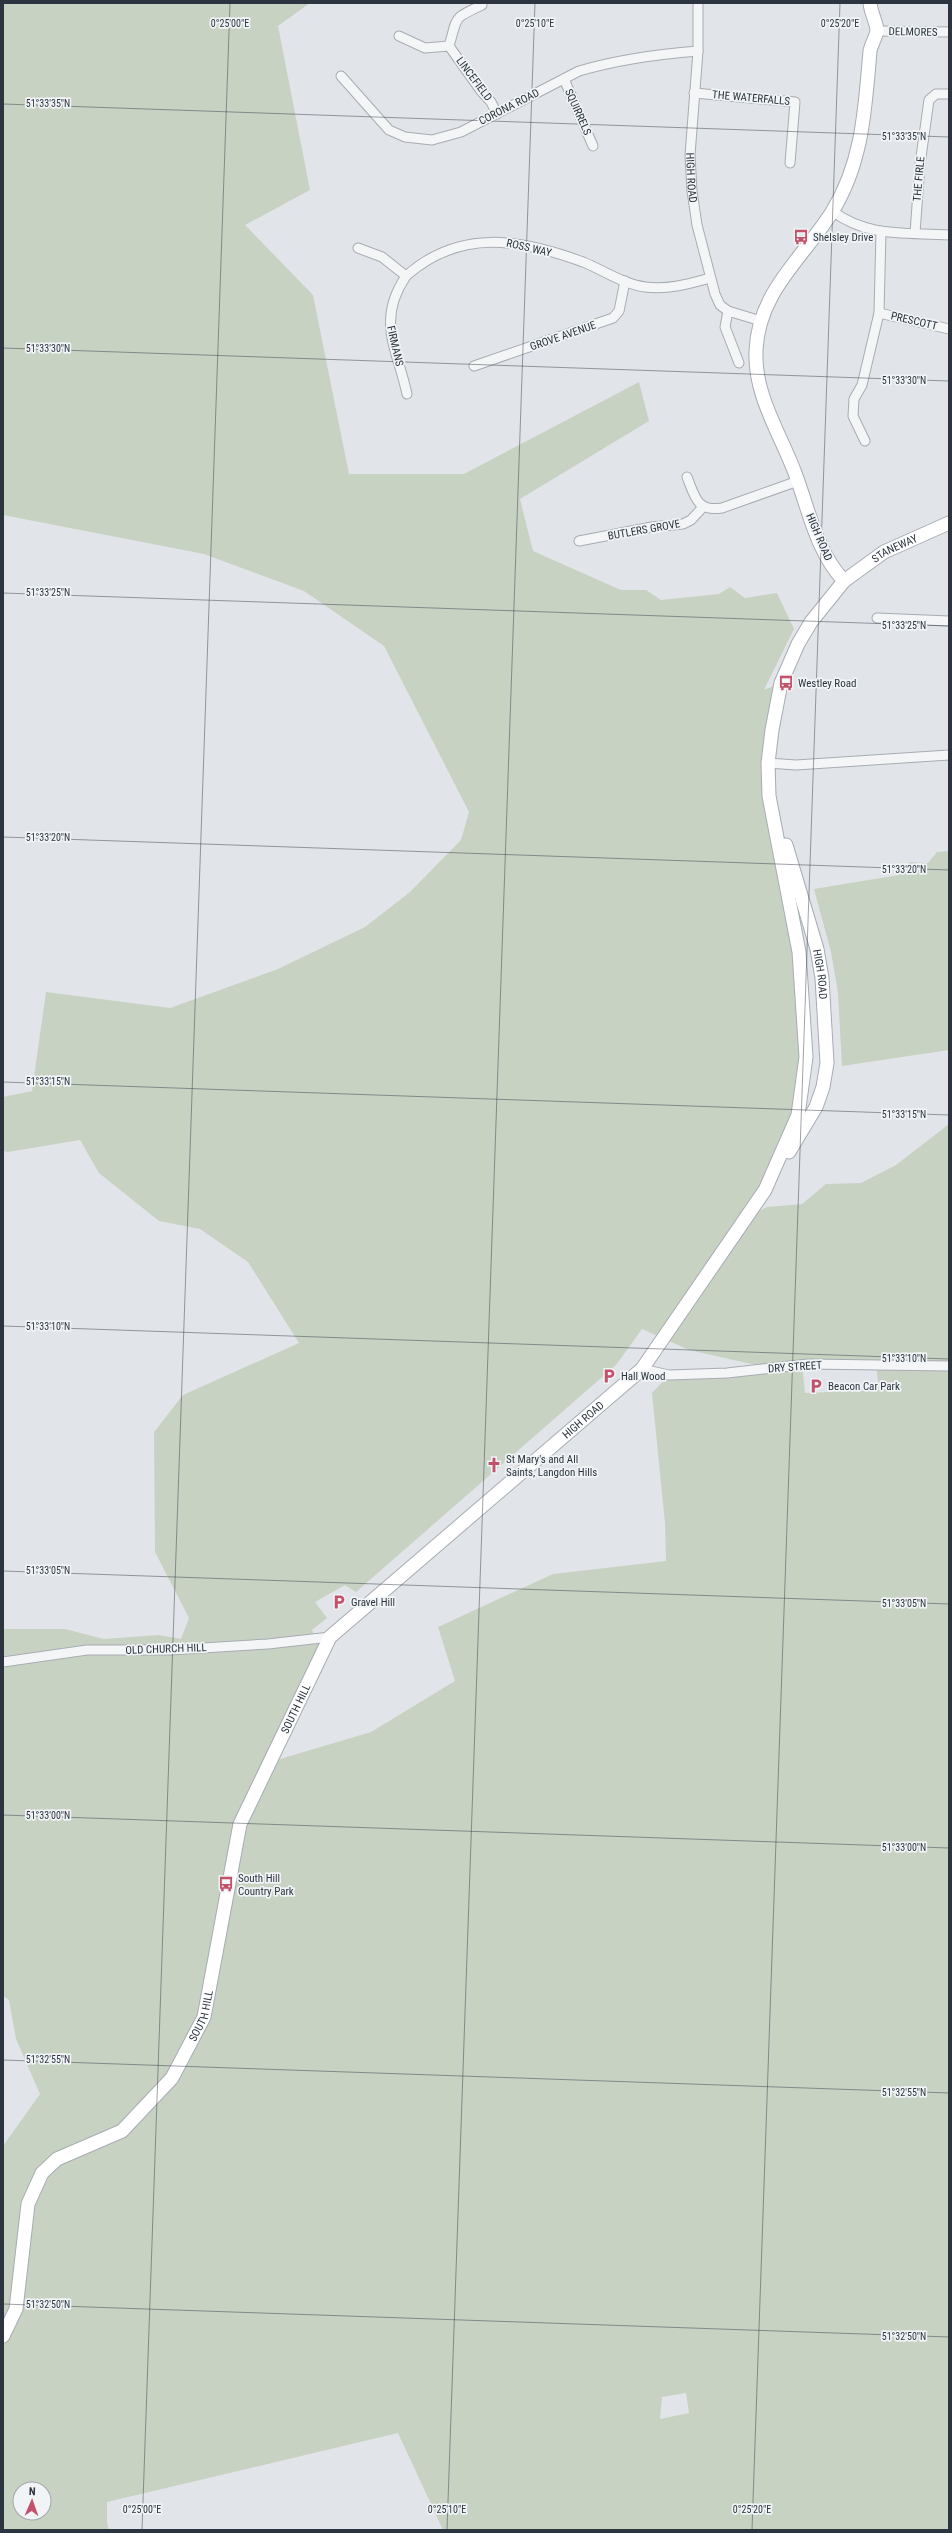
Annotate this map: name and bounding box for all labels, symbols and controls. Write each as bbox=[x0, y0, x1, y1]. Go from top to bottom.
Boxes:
text: 0°25'00"E bbox=[211, 18, 249, 29]
text: 0°25'10"E bbox=[516, 18, 554, 29]
text: 0°25'20"E bbox=[821, 18, 859, 29]
street label: DELMORES bbox=[888, 25, 938, 39]
street label: LINCEFIELD bbox=[453, 55, 495, 103]
street label: CORONA ROAD bbox=[477, 86, 541, 128]
street label: SQUIRRELS bbox=[562, 87, 594, 137]
street label: THE WATERFALLS bbox=[711, 88, 791, 108]
text: 51°33'35"N bbox=[26, 98, 70, 109]
text: 51°33'35"N bbox=[882, 131, 926, 142]
street label: HIGH ROAD bbox=[683, 152, 700, 204]
street label: THE FIRLE bbox=[911, 155, 927, 202]
bus stop icon: Shelsley Drive bbox=[792, 228, 810, 246]
place label: Shelsley Drive bbox=[813, 231, 873, 244]
street label: ROSS WAY bbox=[505, 236, 553, 260]
street label: PRESCOTT bbox=[889, 309, 939, 333]
street label: GROVE AVENUE bbox=[528, 318, 598, 353]
street label: FIRMANS bbox=[384, 324, 406, 368]
text: 51°33'30"N bbox=[26, 343, 70, 354]
text: 51°33'30"N bbox=[882, 375, 926, 386]
street label: HIGH ROAD bbox=[803, 511, 835, 563]
street label: BUTLERS GROVE bbox=[607, 517, 682, 543]
street label: STANEWAY bbox=[869, 531, 920, 565]
text: 51°33'25"N bbox=[26, 587, 70, 598]
text: 51°33'25"N bbox=[882, 620, 926, 631]
bus stop icon: Westley Road bbox=[777, 674, 795, 692]
place label: Westley Road bbox=[798, 677, 856, 690]
text: 51°33'20"N bbox=[26, 832, 70, 843]
text: 51°33'20"N bbox=[882, 864, 926, 875]
street label: HIGH ROAD bbox=[811, 948, 830, 1000]
text: 51°33'15"N bbox=[26, 1076, 70, 1087]
text: 51°33'15"N bbox=[882, 1109, 926, 1120]
text: 51°33'10"N bbox=[26, 1321, 70, 1332]
text: 51°33'10"N bbox=[882, 1353, 926, 1364]
street label: DRY STREET bbox=[768, 1359, 823, 1375]
parking icon: Hall Wood bbox=[600, 1367, 618, 1385]
place label: Hall Wood bbox=[621, 1370, 665, 1383]
parking icon: Beacon Car Park bbox=[807, 1377, 825, 1395]
place label: Beacon Car Park bbox=[828, 1380, 900, 1393]
street label: HIGH ROAD bbox=[560, 1398, 606, 1441]
place label: St Mary's and All Saints, Langdon Hills bbox=[506, 1453, 597, 1479]
church icon: St Mary's and All Saints, Langdon Hills bbox=[485, 1456, 503, 1474]
text: 51°33'05"N bbox=[26, 1565, 70, 1576]
parking icon: Gravel Hill bbox=[330, 1593, 348, 1611]
place label: Gravel Hill bbox=[351, 1596, 395, 1609]
text: 51°33'05"N bbox=[882, 1598, 926, 1609]
street label: OLD CHURCH HILL bbox=[125, 1641, 207, 1657]
street label: SOUTH HILL bbox=[278, 1682, 313, 1736]
text: 51°33'00"N bbox=[26, 1810, 70, 1821]
text: 51°33'00"N bbox=[882, 1842, 926, 1853]
place label: South Hill Country Park bbox=[238, 1872, 294, 1898]
bus stop icon: South Hill Country Park bbox=[217, 1875, 235, 1893]
street label: SOUTH HILL bbox=[186, 1989, 215, 2044]
text: 51°32'55"N bbox=[26, 2054, 70, 2065]
text: 51°32'55"N bbox=[882, 2087, 926, 2098]
text: 51°32'50"N bbox=[26, 2299, 70, 2310]
text: 51°32'50"N bbox=[882, 2331, 926, 2342]
north arrow bbox=[12, 2481, 52, 2521]
text: N bbox=[29, 2485, 36, 2498]
text: 0°25'00"E bbox=[123, 2504, 161, 2515]
text: 0°25'10"E bbox=[428, 2504, 466, 2515]
text: 0°25'20"E bbox=[733, 2504, 771, 2515]

